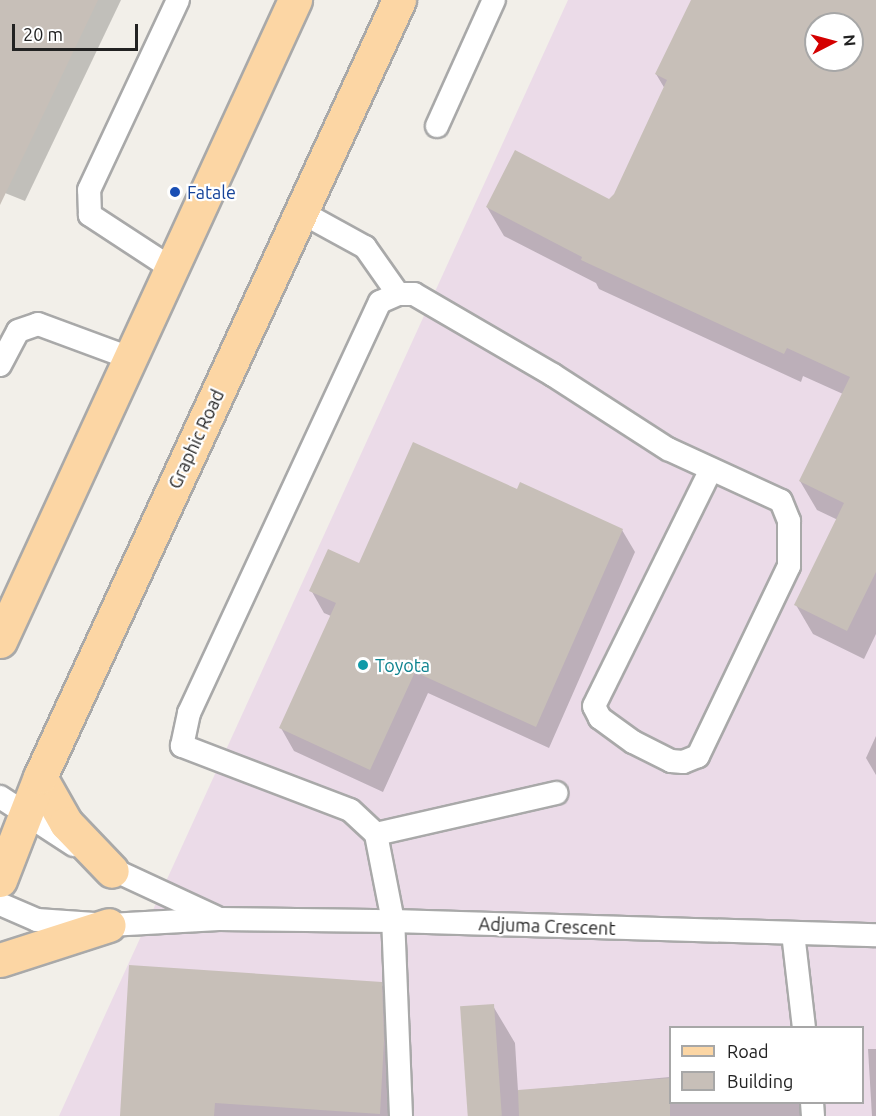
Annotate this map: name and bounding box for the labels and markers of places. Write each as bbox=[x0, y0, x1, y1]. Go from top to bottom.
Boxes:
place label: Fatale bbox=[187, 181, 236, 203]
marker: Fatale bbox=[168, 185, 182, 199]
place label: Toyota bbox=[375, 654, 430, 676]
marker: Toyota bbox=[356, 658, 370, 672]

